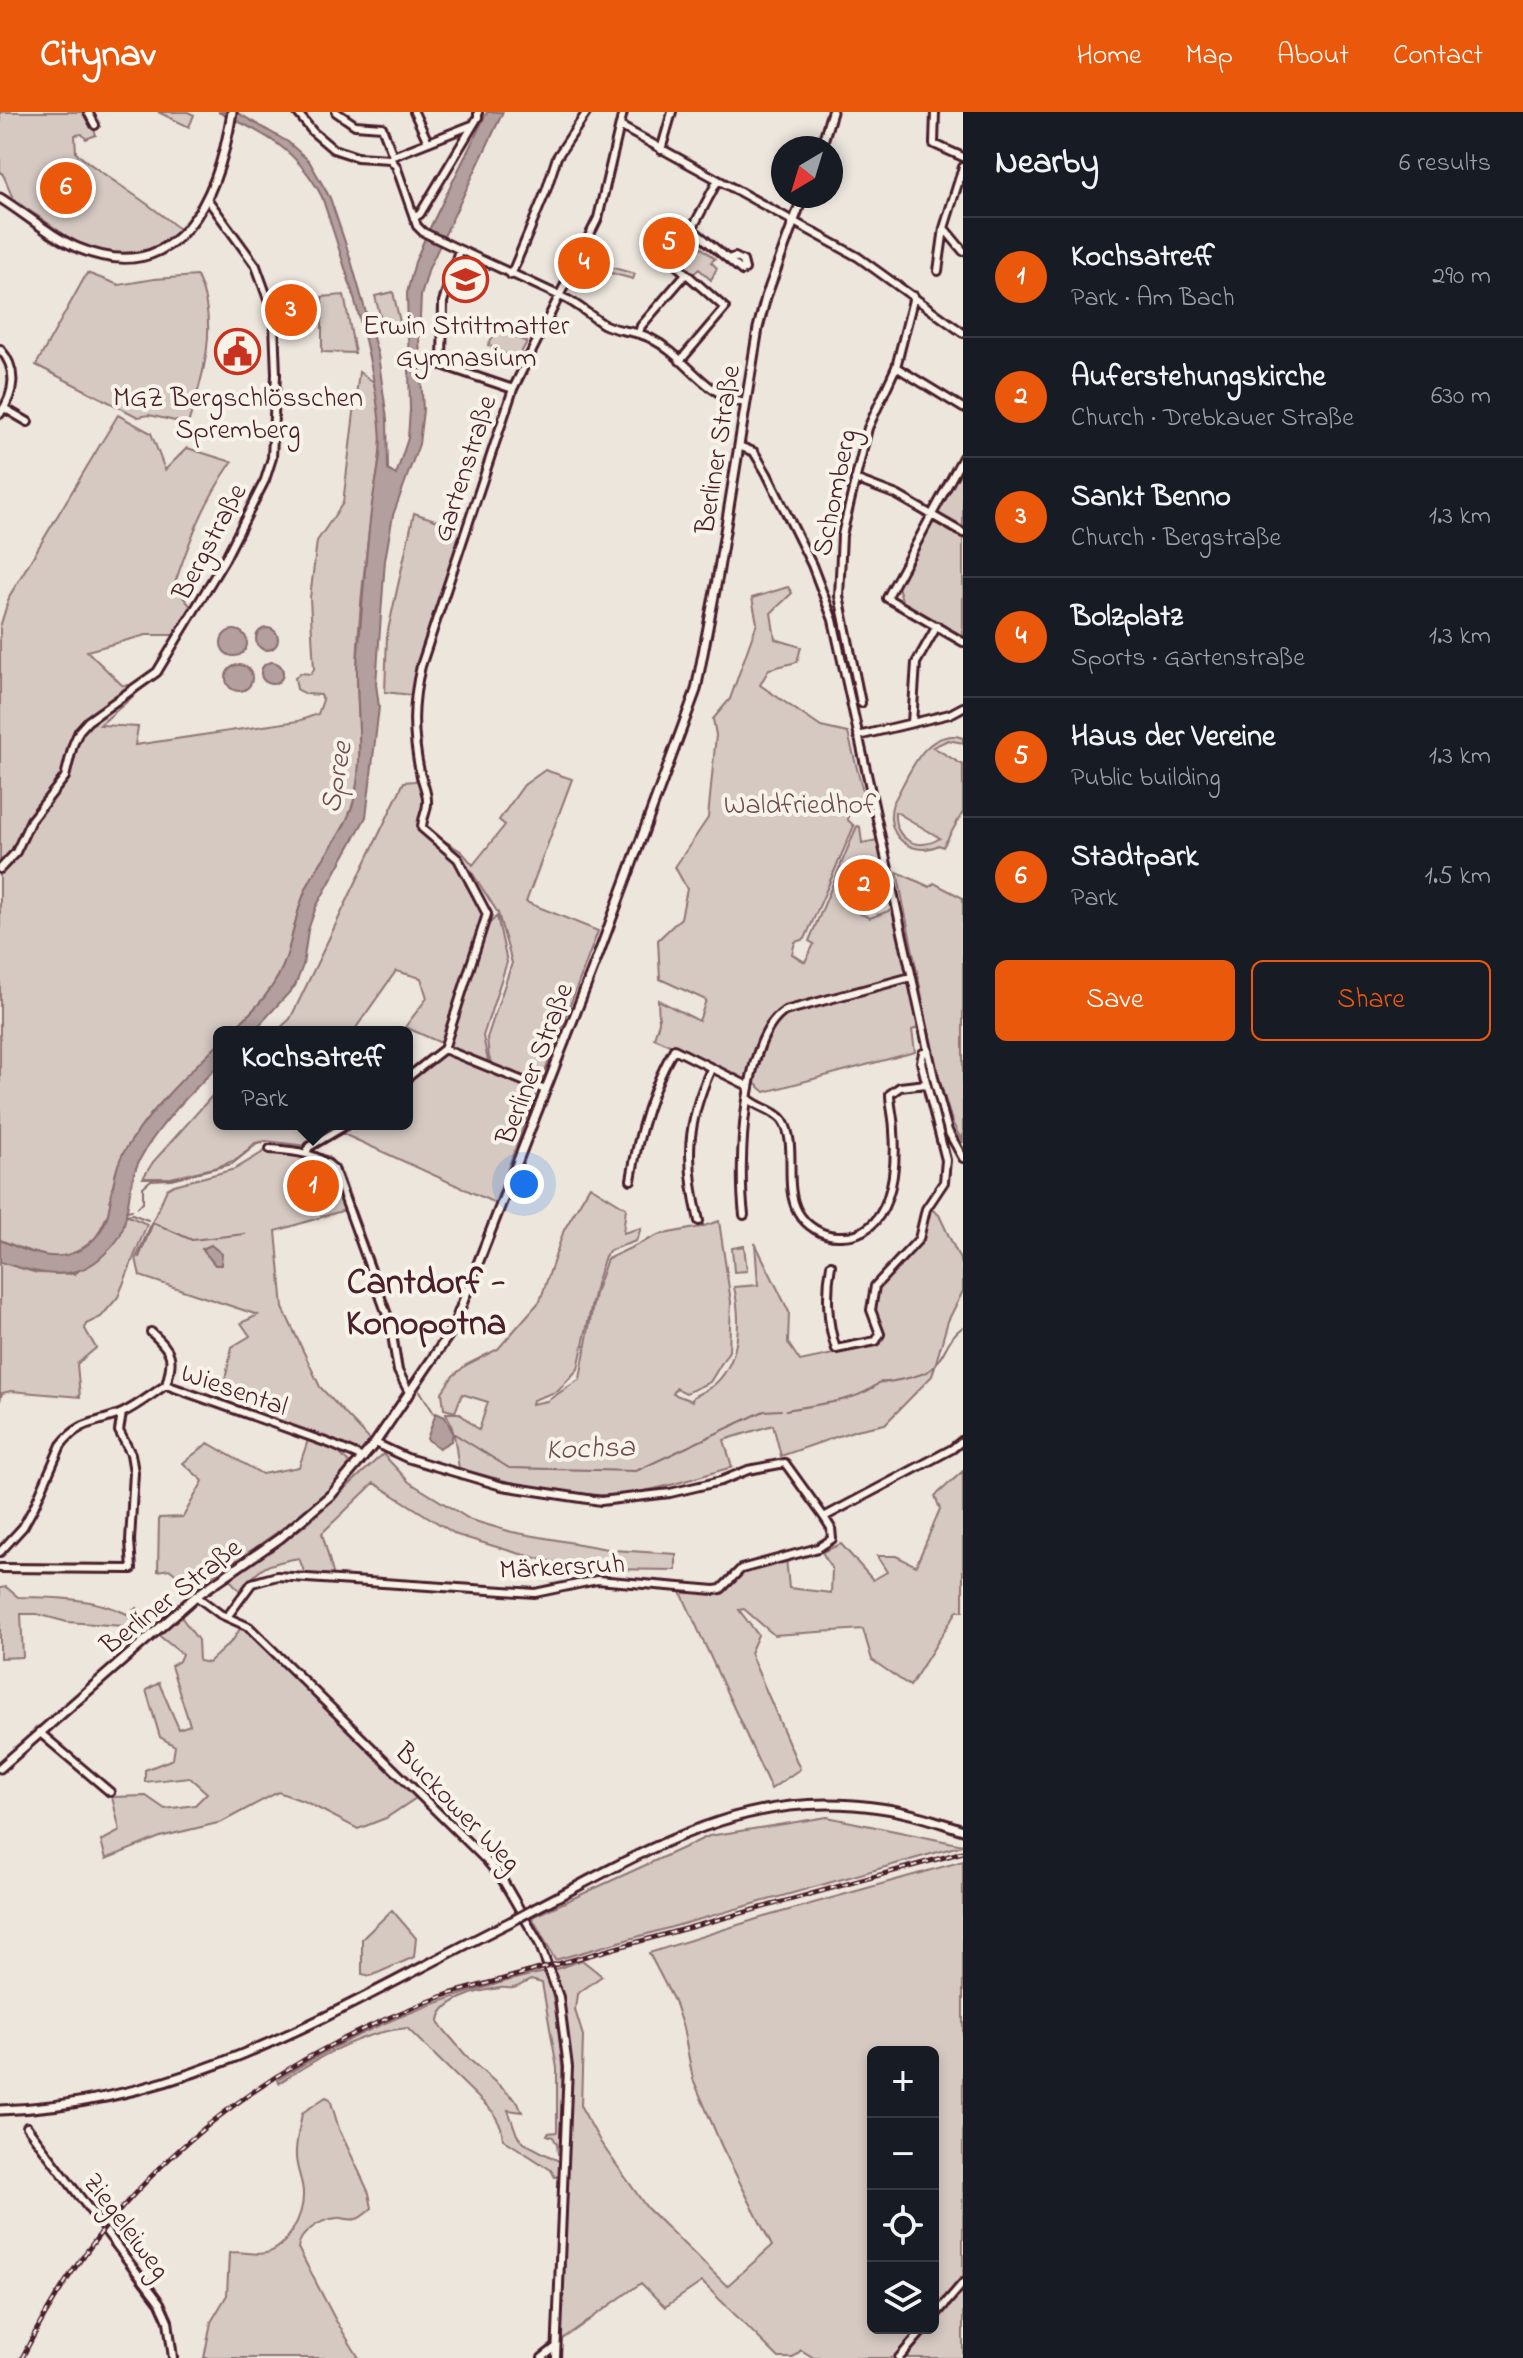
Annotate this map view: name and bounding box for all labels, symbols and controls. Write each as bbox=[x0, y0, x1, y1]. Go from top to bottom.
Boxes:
text: Citynav bbox=[40, 28, 156, 84]
text: Home bbox=[1076, 36, 1142, 77]
text: Map bbox=[1186, 36, 1233, 77]
text: About bbox=[1277, 36, 1349, 77]
text: Contact bbox=[1393, 36, 1483, 77]
north arrow bbox=[771, 136, 843, 208]
text: Nearby bbox=[995, 139, 1099, 189]
text: 6 results bbox=[1399, 145, 1491, 183]
pin: 6 bbox=[40, 158, 92, 218]
pin: 5 bbox=[643, 213, 695, 273]
pin: 4 bbox=[558, 233, 610, 293]
text: Kochsatreff bbox=[1071, 236, 1215, 280]
school or university icon: Erwin Strittmatter Gymnasium bbox=[442, 255, 490, 303]
text: 1 bbox=[1017, 258, 1025, 296]
text: 290 m bbox=[1432, 258, 1491, 296]
pin: 3 bbox=[265, 280, 317, 340]
text: Park · Am Bach bbox=[1071, 280, 1235, 318]
place label: Erwin Strittmatter Gymnasium bbox=[363, 307, 570, 380]
public building icon: MGZ Bergschlösschen Spremberg bbox=[214, 327, 262, 375]
text: Auferstehungskirche bbox=[1071, 356, 1326, 400]
street label: Berliner Straße bbox=[686, 362, 753, 538]
text: 2 bbox=[1015, 378, 1027, 416]
text: 630 m bbox=[1431, 378, 1491, 416]
place label: MGZ Bergschlösschen Spremberg bbox=[113, 379, 363, 452]
street label: Gartenstraße bbox=[423, 390, 509, 548]
text: Church · Drebkauer Straße bbox=[1071, 400, 1354, 438]
street label: Schomberg bbox=[803, 426, 870, 560]
street label: Bergstraße bbox=[163, 476, 259, 609]
text: Sankt Benno bbox=[1071, 476, 1231, 520]
text: 3 bbox=[1016, 498, 1026, 536]
text: 1.3 km bbox=[1429, 498, 1491, 536]
text: Church · Bergstraße bbox=[1071, 520, 1281, 558]
text: Bolzplatz bbox=[1071, 596, 1183, 640]
text: 4 bbox=[1016, 618, 1026, 656]
text: 1.3 km bbox=[1429, 618, 1491, 656]
text: Sports · Gartenstraße bbox=[1071, 640, 1305, 678]
text: Haus der Vereine bbox=[1071, 716, 1275, 760]
water label: Spree bbox=[310, 737, 366, 817]
text: 5 bbox=[1014, 738, 1028, 776]
text: 1.3 km bbox=[1429, 738, 1491, 776]
text: Public building bbox=[1071, 760, 1221, 798]
park label: Waldfriedhof bbox=[724, 786, 876, 827]
text: Stadtpark bbox=[1071, 836, 1198, 880]
pin: 2 bbox=[838, 855, 890, 915]
text: 6 bbox=[1015, 858, 1027, 896]
text: 1.5 km bbox=[1424, 858, 1491, 896]
text: Park bbox=[1071, 880, 1118, 918]
button: Save bbox=[995, 960, 1235, 1041]
button: Share bbox=[1251, 960, 1491, 1041]
street label: Berliner Straße bbox=[486, 977, 586, 1152]
popup bbox=[213, 1026, 413, 1130]
text: Kochsatreff bbox=[241, 1037, 385, 1081]
text: Park bbox=[241, 1081, 288, 1119]
pin: 1 bbox=[287, 1156, 339, 1216]
your location bbox=[504, 1164, 544, 1204]
district label: Cantdorf - Konopotna bbox=[346, 1258, 506, 1352]
street label: Wiesental bbox=[175, 1354, 293, 1429]
water label: Kochsa bbox=[545, 1426, 636, 1474]
street label: Berliner Straße bbox=[92, 1529, 252, 1667]
street label: Märkersruh bbox=[498, 1545, 626, 1592]
street label: Buckower Weg bbox=[383, 1733, 529, 1883]
map controls bbox=[867, 2046, 939, 2334]
button: + bbox=[867, 2046, 939, 2118]
button: − bbox=[867, 2118, 939, 2190]
street label: Ziegeleiweg bbox=[71, 2165, 179, 2289]
button: locate bbox=[867, 2190, 939, 2262]
button: layers bbox=[867, 2262, 939, 2334]

